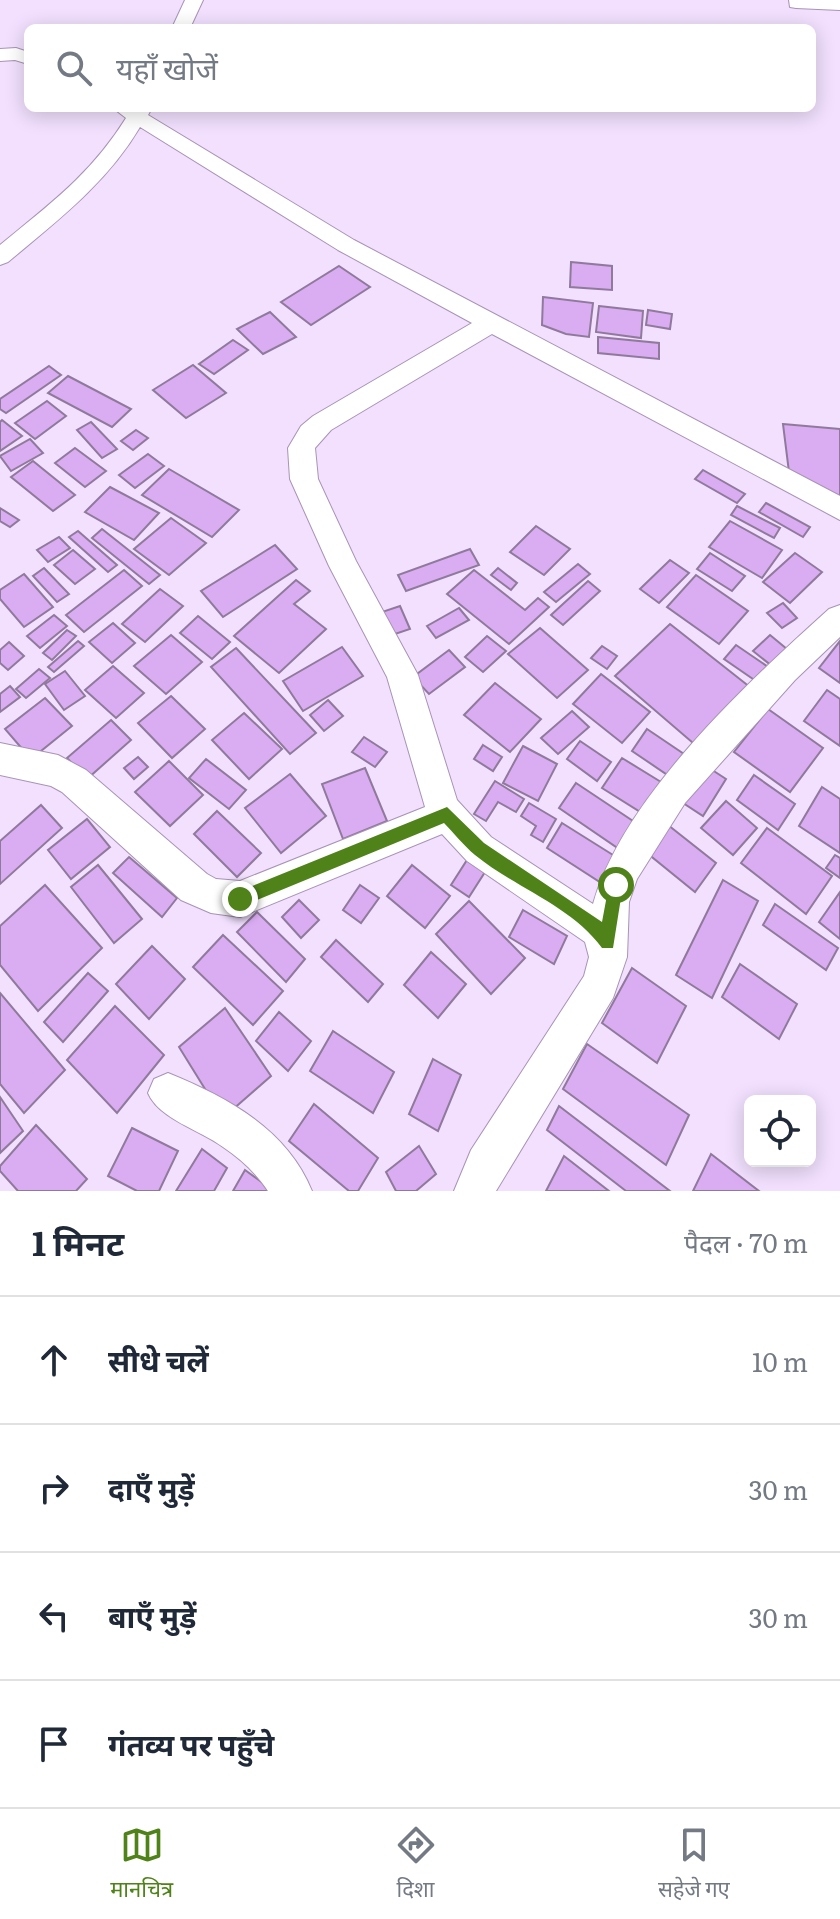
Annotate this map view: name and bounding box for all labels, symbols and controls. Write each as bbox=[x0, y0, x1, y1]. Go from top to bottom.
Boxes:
search box bbox=[24, 24, 816, 112]
text: यहाँ खोजें bbox=[116, 45, 218, 89]
icon: search bbox=[52, 46, 96, 90]
route start bbox=[598, 867, 634, 903]
route end bbox=[222, 881, 258, 917]
map controls bbox=[744, 1095, 816, 1167]
button: locate bbox=[744, 1095, 816, 1167]
text: 1 मिनट bbox=[32, 1216, 124, 1266]
text: पैदल · 70 m bbox=[684, 1222, 808, 1261]
text: सीधे चलें bbox=[108, 1337, 209, 1381]
icon: ahead bbox=[32, 1338, 76, 1382]
text: 10 m bbox=[752, 1341, 808, 1380]
text: दाएँ मुड़ें bbox=[108, 1465, 195, 1509]
icon: right bbox=[32, 1466, 76, 1510]
text: 30 m bbox=[748, 1469, 808, 1508]
text: बाएँ मुड़ें bbox=[108, 1593, 196, 1637]
icon: left bbox=[32, 1594, 76, 1638]
text: 30 m bbox=[748, 1597, 808, 1636]
text: गंतव्य पर पहुँचे bbox=[108, 1721, 274, 1765]
icon: arrive bbox=[32, 1722, 76, 1766]
tab: मानचित्र bbox=[110, 1823, 173, 1906]
tab: दिशा bbox=[394, 1823, 438, 1906]
tab: सहेजे गए bbox=[658, 1823, 730, 1906]

